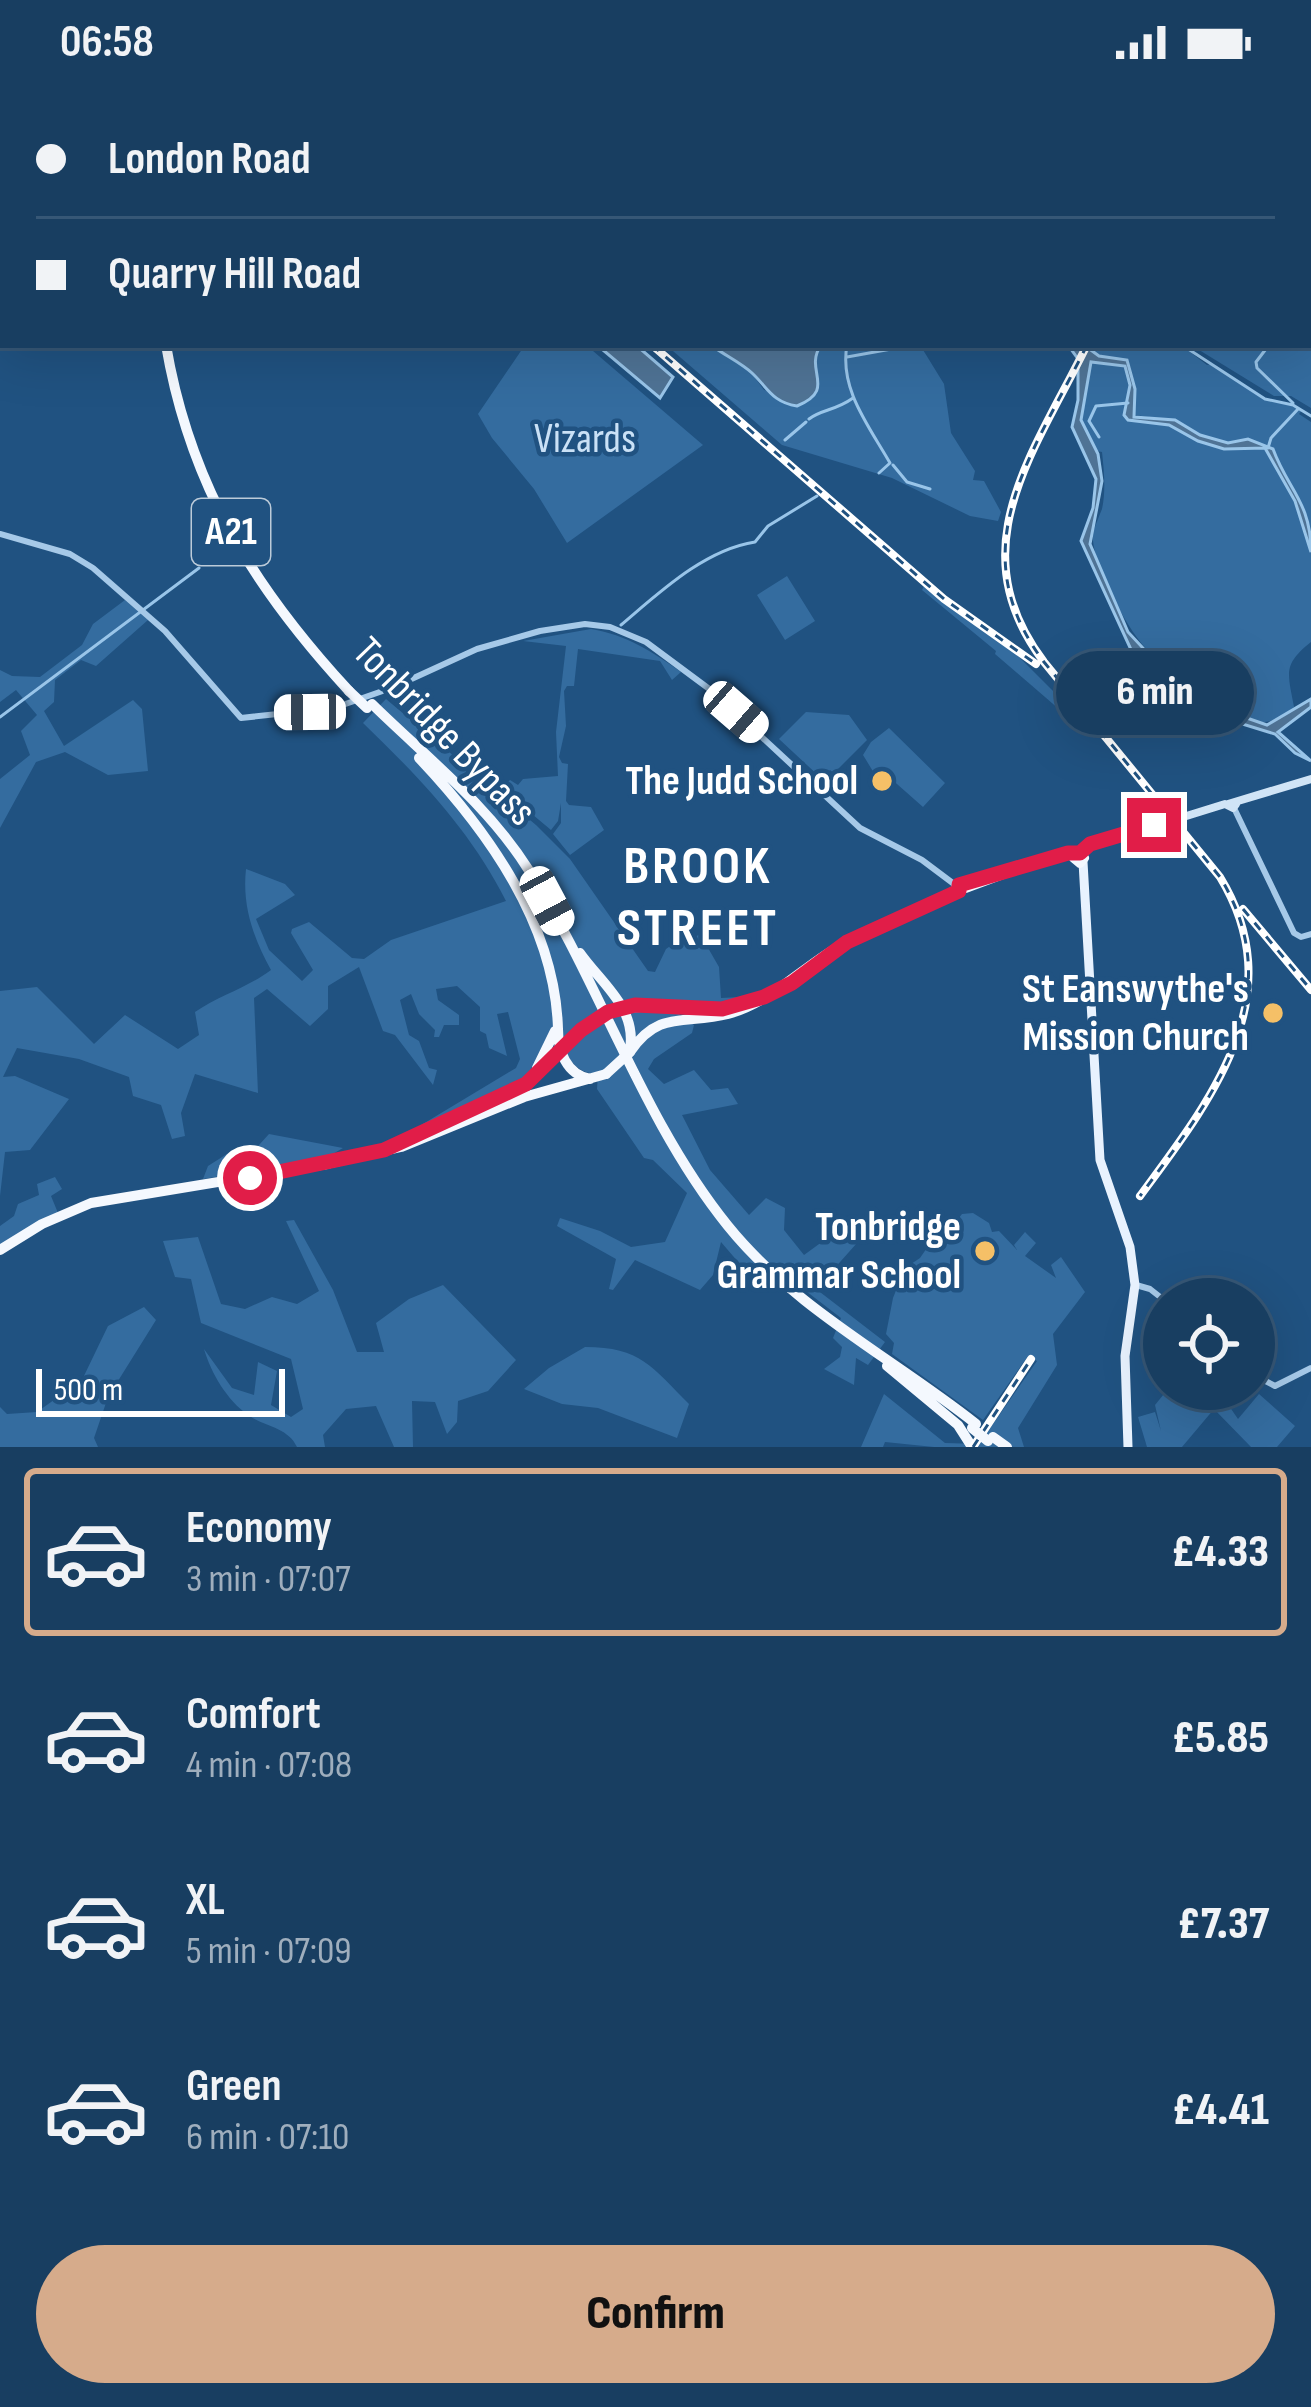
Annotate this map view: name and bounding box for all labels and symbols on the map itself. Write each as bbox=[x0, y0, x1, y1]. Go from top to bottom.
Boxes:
park label: Vizards bbox=[534, 414, 636, 465]
road number: A21 bbox=[192, 499, 270, 565]
street label: Tonbridge Bypass bbox=[341, 627, 547, 837]
callout: 6 min bbox=[1055, 651, 1253, 735]
car bbox=[697, 675, 775, 749]
car bbox=[274, 693, 346, 731]
place label: The Judd School bbox=[625, 756, 858, 807]
marker: The Judd School bbox=[869, 768, 895, 794]
route end bbox=[1127, 798, 1181, 852]
district label: BROOK STREET bbox=[617, 834, 779, 961]
car bbox=[514, 861, 580, 941]
place label: St Eanswythe's Mission Church bbox=[1022, 964, 1249, 1063]
marker: St Eanswythe's Mission Church bbox=[1260, 1000, 1286, 1026]
route start bbox=[223, 1151, 277, 1205]
place label: Tonbridge Grammar School bbox=[716, 1202, 961, 1301]
marker: Tonbridge Grammar School bbox=[972, 1238, 998, 1264]
scale bar bbox=[36, 1363, 285, 1416]

